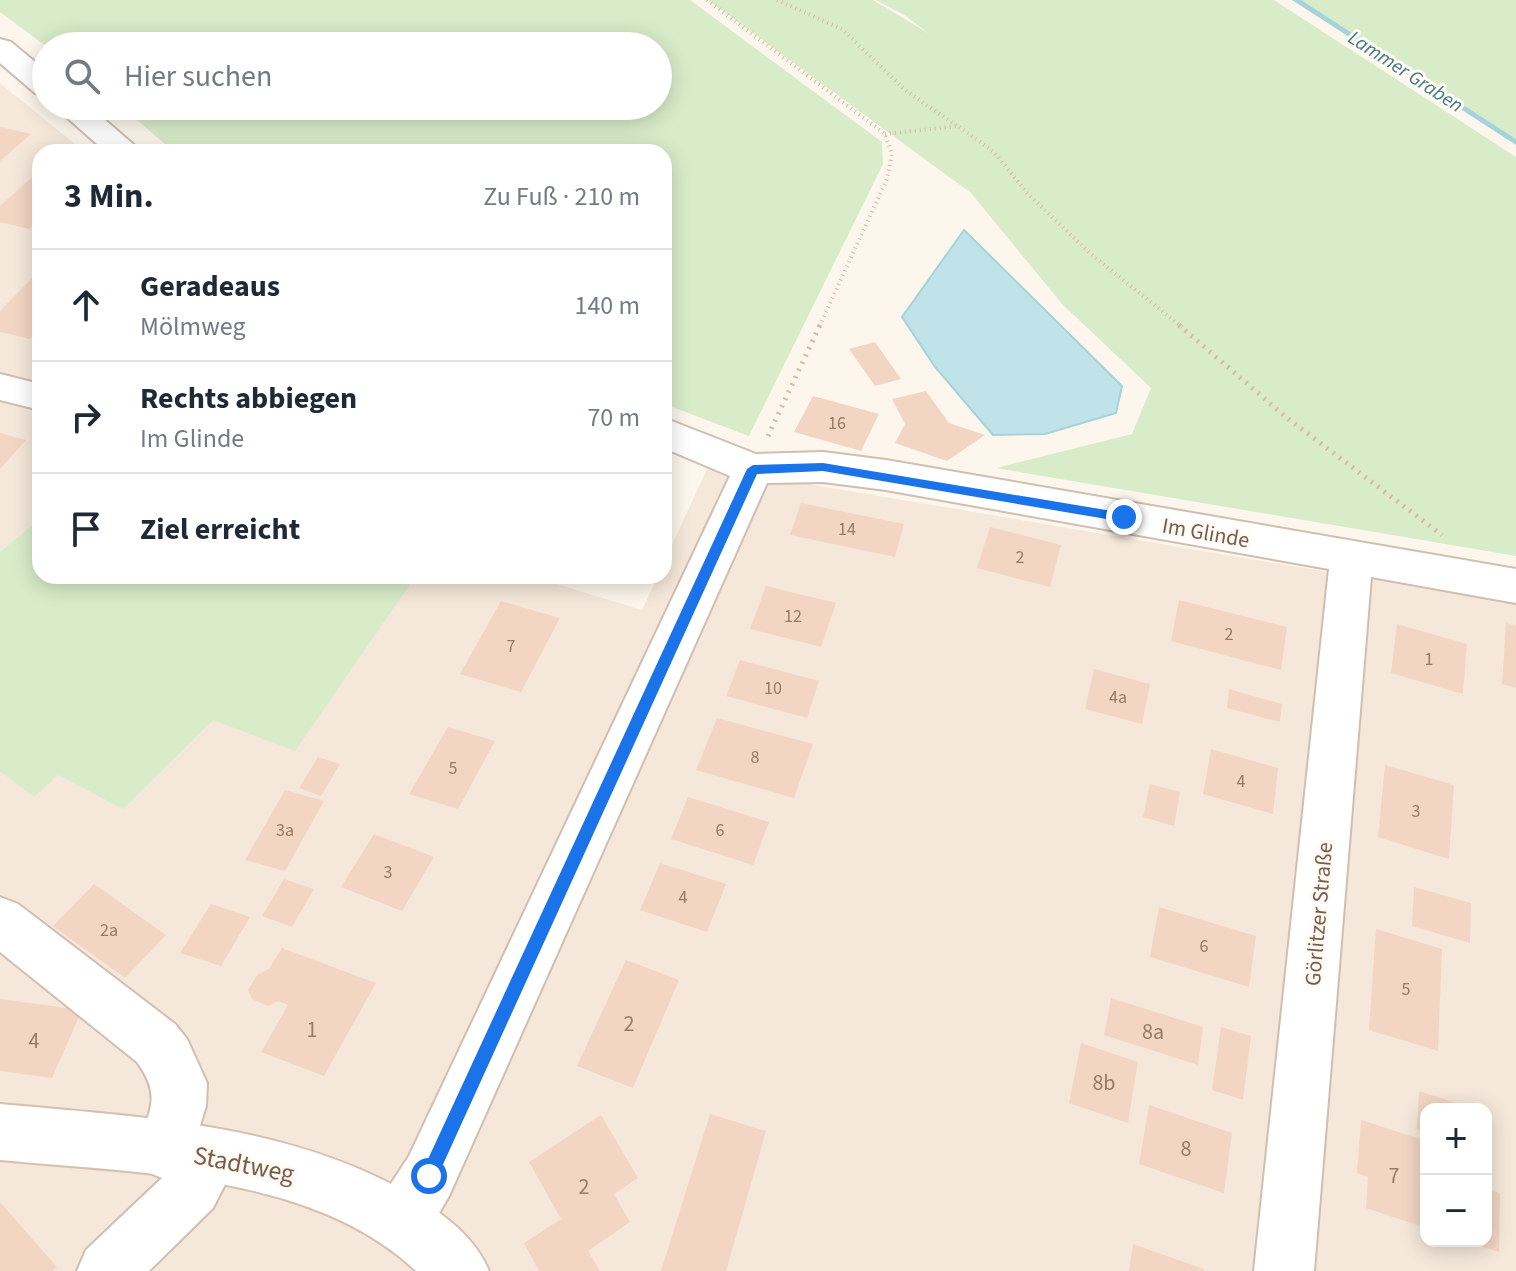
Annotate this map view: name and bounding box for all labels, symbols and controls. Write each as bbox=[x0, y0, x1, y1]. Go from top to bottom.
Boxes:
water label: Lammer Graben bbox=[1342, 24, 1468, 120]
search box bbox=[32, 32, 672, 120]
icon: search bbox=[60, 54, 104, 98]
text: Hier suchen bbox=[124, 55, 272, 98]
text: 3 Min. bbox=[64, 172, 154, 221]
text: Zu Fuß · 210 m bbox=[483, 178, 640, 215]
text: Geradeaus bbox=[140, 265, 280, 308]
icon: ahead bbox=[64, 283, 108, 327]
text: 140 m bbox=[574, 287, 640, 324]
text: Mölmweg bbox=[140, 308, 246, 345]
text: Rechts abbiegen bbox=[140, 377, 357, 420]
icon: right bbox=[64, 395, 108, 439]
text: 70 m bbox=[587, 399, 640, 436]
house number: 16 bbox=[828, 411, 846, 436]
text: Im Glinde bbox=[140, 420, 244, 457]
route end bbox=[1106, 499, 1142, 535]
icon: arrive bbox=[64, 507, 108, 551]
text: Ziel erreicht bbox=[140, 508, 300, 551]
street label: Im Glinde bbox=[1160, 510, 1252, 556]
house number: 14 bbox=[838, 517, 856, 542]
house number: 2 bbox=[1016, 545, 1025, 570]
house number: 12 bbox=[784, 604, 802, 629]
house number: 2 bbox=[1225, 622, 1234, 647]
house number: 7 bbox=[507, 634, 516, 659]
house number: 1 bbox=[1425, 647, 1433, 672]
house number: 10 bbox=[764, 676, 782, 701]
house number: 4a bbox=[1109, 685, 1127, 710]
house number: 8 bbox=[751, 745, 760, 770]
house number: 5 bbox=[449, 756, 458, 781]
house number: 4 bbox=[1237, 769, 1246, 794]
house number: 3 bbox=[1412, 799, 1421, 824]
house number: 3a bbox=[276, 818, 294, 843]
house number: 6 bbox=[716, 818, 725, 843]
street label: Görlitzer Straße bbox=[1297, 841, 1341, 987]
house number: 3 bbox=[384, 860, 393, 885]
house number: 4 bbox=[679, 885, 688, 910]
house number: 2a bbox=[100, 918, 118, 943]
house number: 6 bbox=[1200, 934, 1209, 959]
house number: 5 bbox=[1402, 977, 1411, 1002]
house number: 2 bbox=[624, 1008, 634, 1040]
house number: 1 bbox=[307, 1014, 317, 1046]
house number: 8a bbox=[1142, 1016, 1164, 1048]
house number: 4 bbox=[29, 1025, 40, 1057]
house number: 8b bbox=[1092, 1067, 1116, 1099]
map controls bbox=[1420, 1103, 1492, 1247]
button: + bbox=[1420, 1103, 1492, 1175]
house number: 8 bbox=[1181, 1133, 1192, 1165]
street label: Stadtweg bbox=[190, 1137, 298, 1192]
route start bbox=[411, 1158, 447, 1194]
house number: 7 bbox=[1389, 1160, 1400, 1192]
house number: 2 bbox=[579, 1171, 589, 1203]
button: − bbox=[1420, 1175, 1492, 1247]

